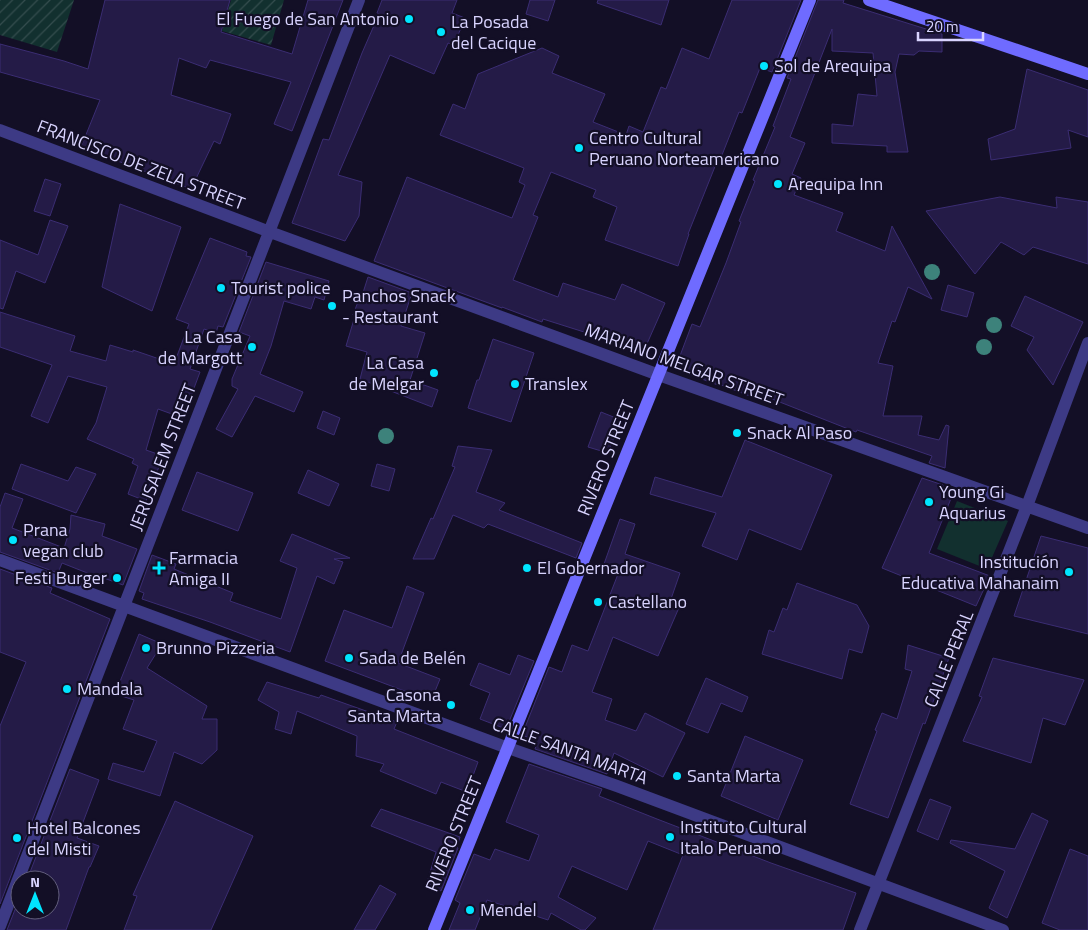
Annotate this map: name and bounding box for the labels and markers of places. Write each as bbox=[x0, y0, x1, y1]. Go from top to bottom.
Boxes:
place label: El Fuego de San Antonio bbox=[216, 5, 399, 32]
place label: La Posada del Cacique bbox=[451, 8, 536, 56]
marker: El Fuego de San Antonio bbox=[403, 13, 415, 25]
marker: La Posada del Cacique bbox=[435, 26, 447, 38]
place label: Sol de Arequipa bbox=[774, 52, 891, 79]
marker: Sol de Arequipa bbox=[758, 60, 770, 72]
place label: Centro Cultural Peruano Norteamericano bbox=[589, 124, 779, 172]
marker: Centro Cultural Peruano Norteamericano bbox=[573, 142, 585, 154]
place label: Arequipa Inn bbox=[788, 170, 883, 197]
marker: Arequipa Inn bbox=[772, 178, 784, 190]
place label: Tourist police bbox=[231, 274, 331, 301]
marker: Tourist police bbox=[215, 282, 227, 294]
place label: Panchos Snack - Restaurant bbox=[342, 282, 456, 330]
marker: Panchos Snack - Restaurant bbox=[326, 300, 338, 312]
place label: La Casa de Margott bbox=[158, 323, 243, 371]
marker: La Casa de Margott bbox=[246, 341, 258, 353]
place label: La Casa de Melgar bbox=[349, 349, 424, 397]
marker: La Casa de Melgar bbox=[428, 367, 440, 379]
place label: Translex bbox=[525, 370, 588, 397]
marker: Translex bbox=[509, 378, 521, 390]
place label: Snack Al Paso bbox=[747, 419, 852, 446]
marker: Snack Al Paso bbox=[731, 427, 743, 439]
place label: Young Gi Aquarius bbox=[939, 478, 1006, 526]
marker: Young Gi Aquarius bbox=[923, 496, 935, 508]
place label: Prana vegan club bbox=[23, 516, 104, 564]
marker: Prana vegan club bbox=[7, 534, 19, 546]
place label: Farmacia Amiga II bbox=[169, 544, 238, 592]
place label: Institución Educativa Mahanaim bbox=[901, 548, 1059, 596]
place label: El Gobernador bbox=[537, 554, 644, 581]
marker: Farmacia Amiga II bbox=[153, 562, 165, 574]
marker: El Gobernador bbox=[521, 562, 533, 574]
place label: Festi Burger bbox=[15, 564, 107, 591]
marker: Institución Educativa Mahanaim bbox=[1063, 566, 1075, 578]
marker: Festi Burger bbox=[111, 572, 123, 584]
place label: Castellano bbox=[608, 588, 687, 615]
marker: Castellano bbox=[592, 596, 604, 608]
place label: Brunno Pizzeria bbox=[156, 634, 275, 661]
marker: Brunno Pizzeria bbox=[140, 642, 152, 654]
place label: Sada de Belén bbox=[359, 644, 466, 671]
marker: Sada de Belén bbox=[343, 652, 355, 664]
place label: Mandala bbox=[77, 675, 143, 702]
place label: Casona Santa Marta bbox=[348, 681, 441, 729]
marker: Mandala bbox=[61, 683, 73, 695]
marker: Casona Santa Marta bbox=[445, 699, 457, 711]
place label: Santa Marta bbox=[687, 762, 780, 789]
marker: Santa Marta bbox=[671, 770, 683, 782]
place label: Instituto Cultural Italo Peruano bbox=[680, 813, 807, 861]
place label: Hotel Balcones del Misti bbox=[27, 814, 141, 862]
marker: Instituto Cultural Italo Peruano bbox=[664, 831, 676, 843]
marker: Hotel Balcones del Misti bbox=[11, 832, 23, 844]
place label: Mendel bbox=[480, 896, 537, 923]
marker: Mendel bbox=[464, 904, 476, 916]

